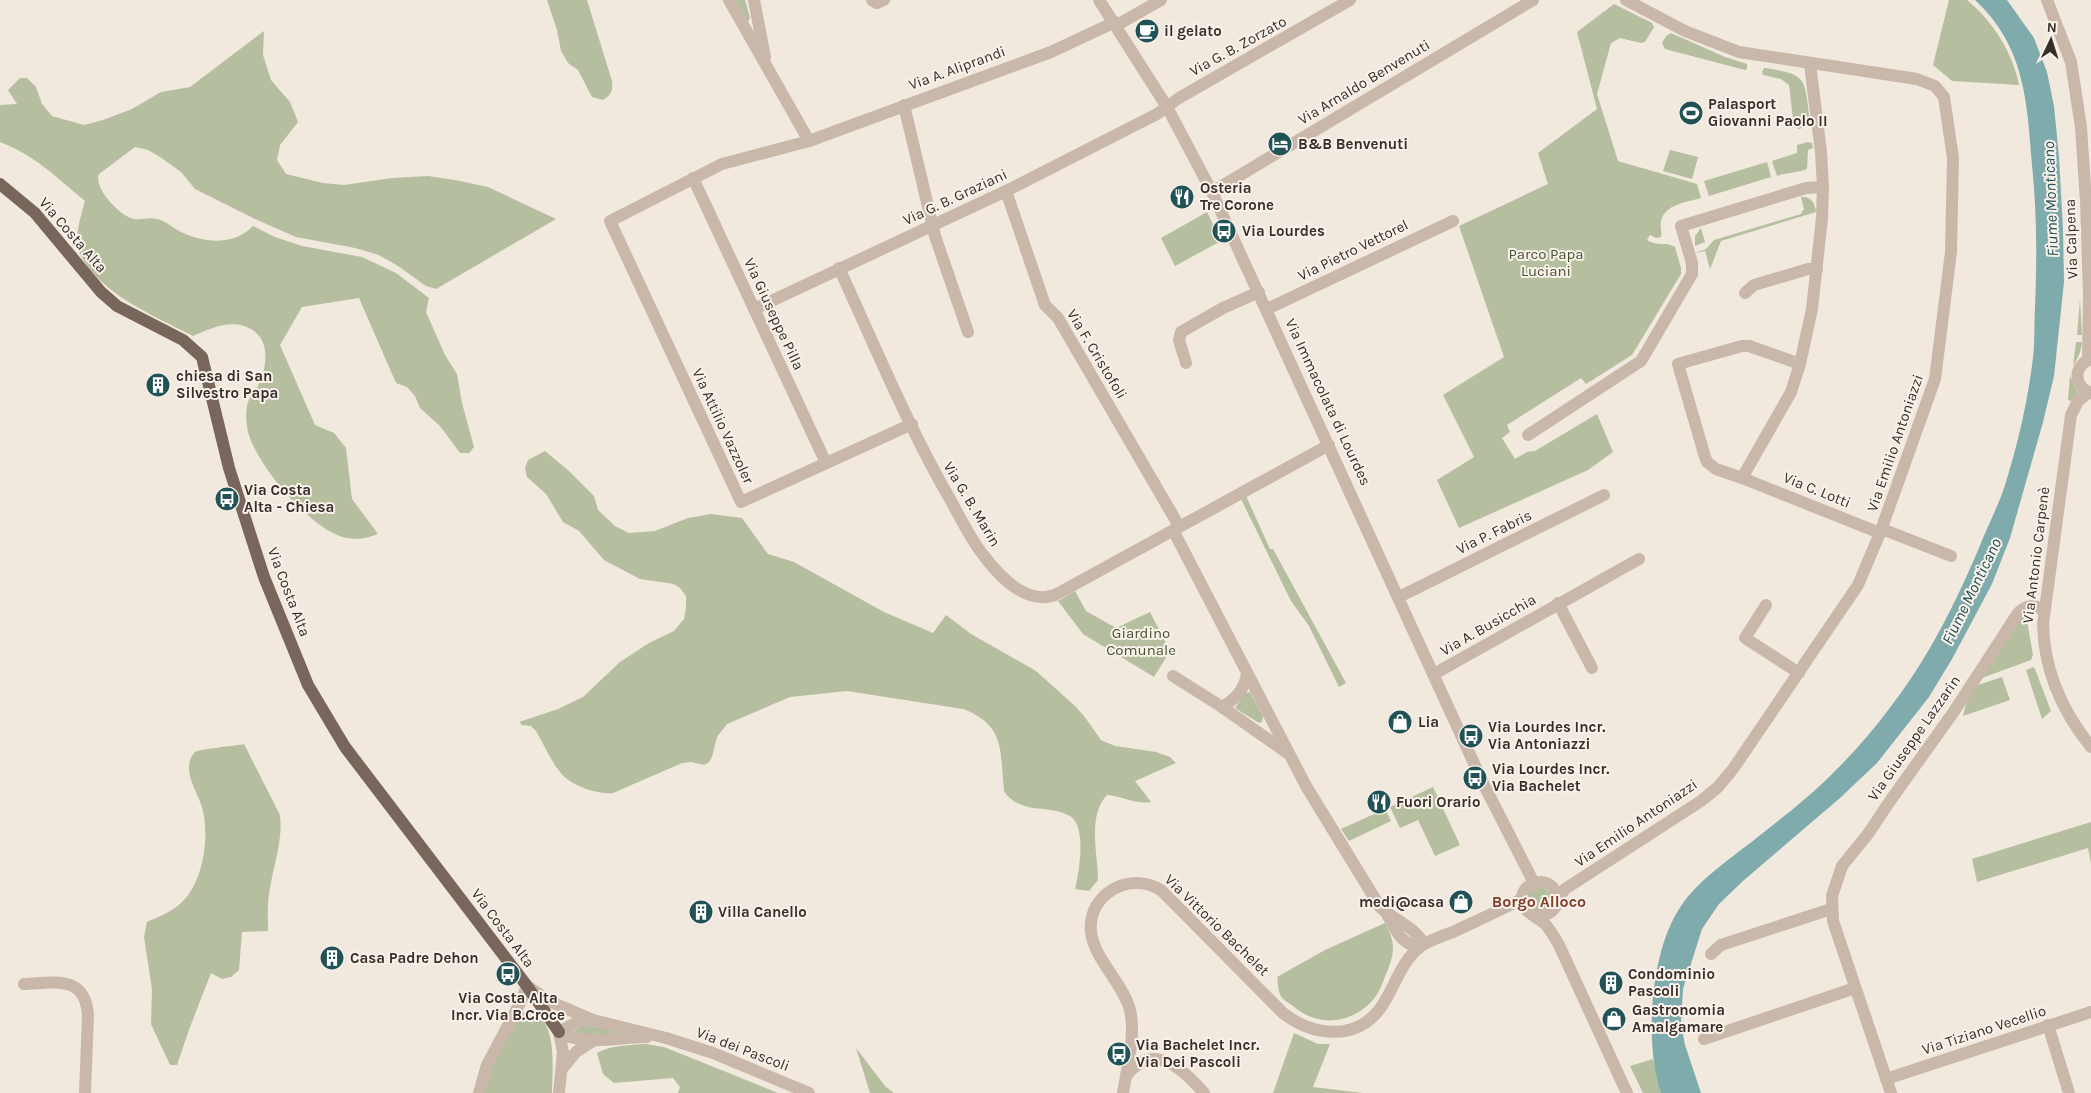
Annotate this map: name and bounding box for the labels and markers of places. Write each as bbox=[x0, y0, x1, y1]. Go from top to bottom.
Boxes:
cafe icon: il gelato bbox=[1134, 18, 1160, 44]
place label: il gelato bbox=[1164, 22, 1222, 40]
place label: Palasport Giovanni Paolo II bbox=[1708, 95, 1828, 130]
sports icon: Palasport Giovanni Paolo II bbox=[1678, 100, 1704, 126]
hotel icon: B&B Benvenuti bbox=[1267, 131, 1293, 157]
place label: B&B Benvenuti bbox=[1298, 135, 1408, 153]
place label: Osteria Tre Corone bbox=[1200, 179, 1274, 214]
restaurant icon: Osteria Tre Corone bbox=[1169, 184, 1195, 210]
bus stop icon: Via Lourdes bbox=[1211, 218, 1237, 244]
place label: Via Lourdes bbox=[1242, 222, 1325, 240]
place label: chiesa di San Silvestro Papa bbox=[176, 367, 278, 402]
building icon: chiesa di San Silvestro Papa bbox=[145, 372, 171, 398]
place label: Via Costa Alta - Chiesa bbox=[244, 481, 334, 516]
bus stop icon: Via Costa Alta - Chiesa bbox=[214, 486, 240, 512]
shop icon: Lia bbox=[1387, 709, 1413, 735]
place label: Lia bbox=[1418, 713, 1439, 731]
place label: Via Lourdes Incr. Via Antoniazzi bbox=[1488, 718, 1606, 753]
bus stop icon: Via Lourdes Incr. Via Antoniazzi bbox=[1458, 723, 1484, 749]
place label: Via Lourdes Incr. Via Bachelet bbox=[1492, 760, 1610, 795]
bus stop icon: Via Lourdes Incr. Via Bachelet bbox=[1462, 765, 1488, 791]
restaurant icon: Fuori Orario bbox=[1366, 789, 1392, 815]
place label: Fuori Orario bbox=[1396, 793, 1481, 811]
shop icon: medi@casa bbox=[1448, 889, 1474, 915]
place label: medi@casa bbox=[1359, 893, 1444, 911]
building icon: Villa Canello bbox=[688, 899, 714, 925]
place label: Villa Canello bbox=[718, 903, 807, 921]
building icon: Casa Padre Dehon bbox=[319, 945, 345, 971]
place label: Casa Padre Dehon bbox=[350, 949, 479, 967]
bus stop icon: Via Costa Alta Incr. Via B.Croce bbox=[495, 961, 521, 987]
place label: Condominio Pascoli bbox=[1628, 965, 1715, 1000]
building icon: Condominio Pascoli bbox=[1598, 970, 1624, 996]
place label: Via Costa Alta Incr. Via B.Croce bbox=[451, 989, 565, 1024]
place label: Gastronomia Amalgamare bbox=[1632, 1001, 1725, 1036]
shop icon: Gastronomia Amalgamare bbox=[1601, 1006, 1627, 1032]
place label: Via Bachelet Incr. Via Dei Pascoli bbox=[1136, 1036, 1259, 1071]
bus stop icon: Via Bachelet Incr. Via Dei Pascoli bbox=[1106, 1041, 1132, 1067]

